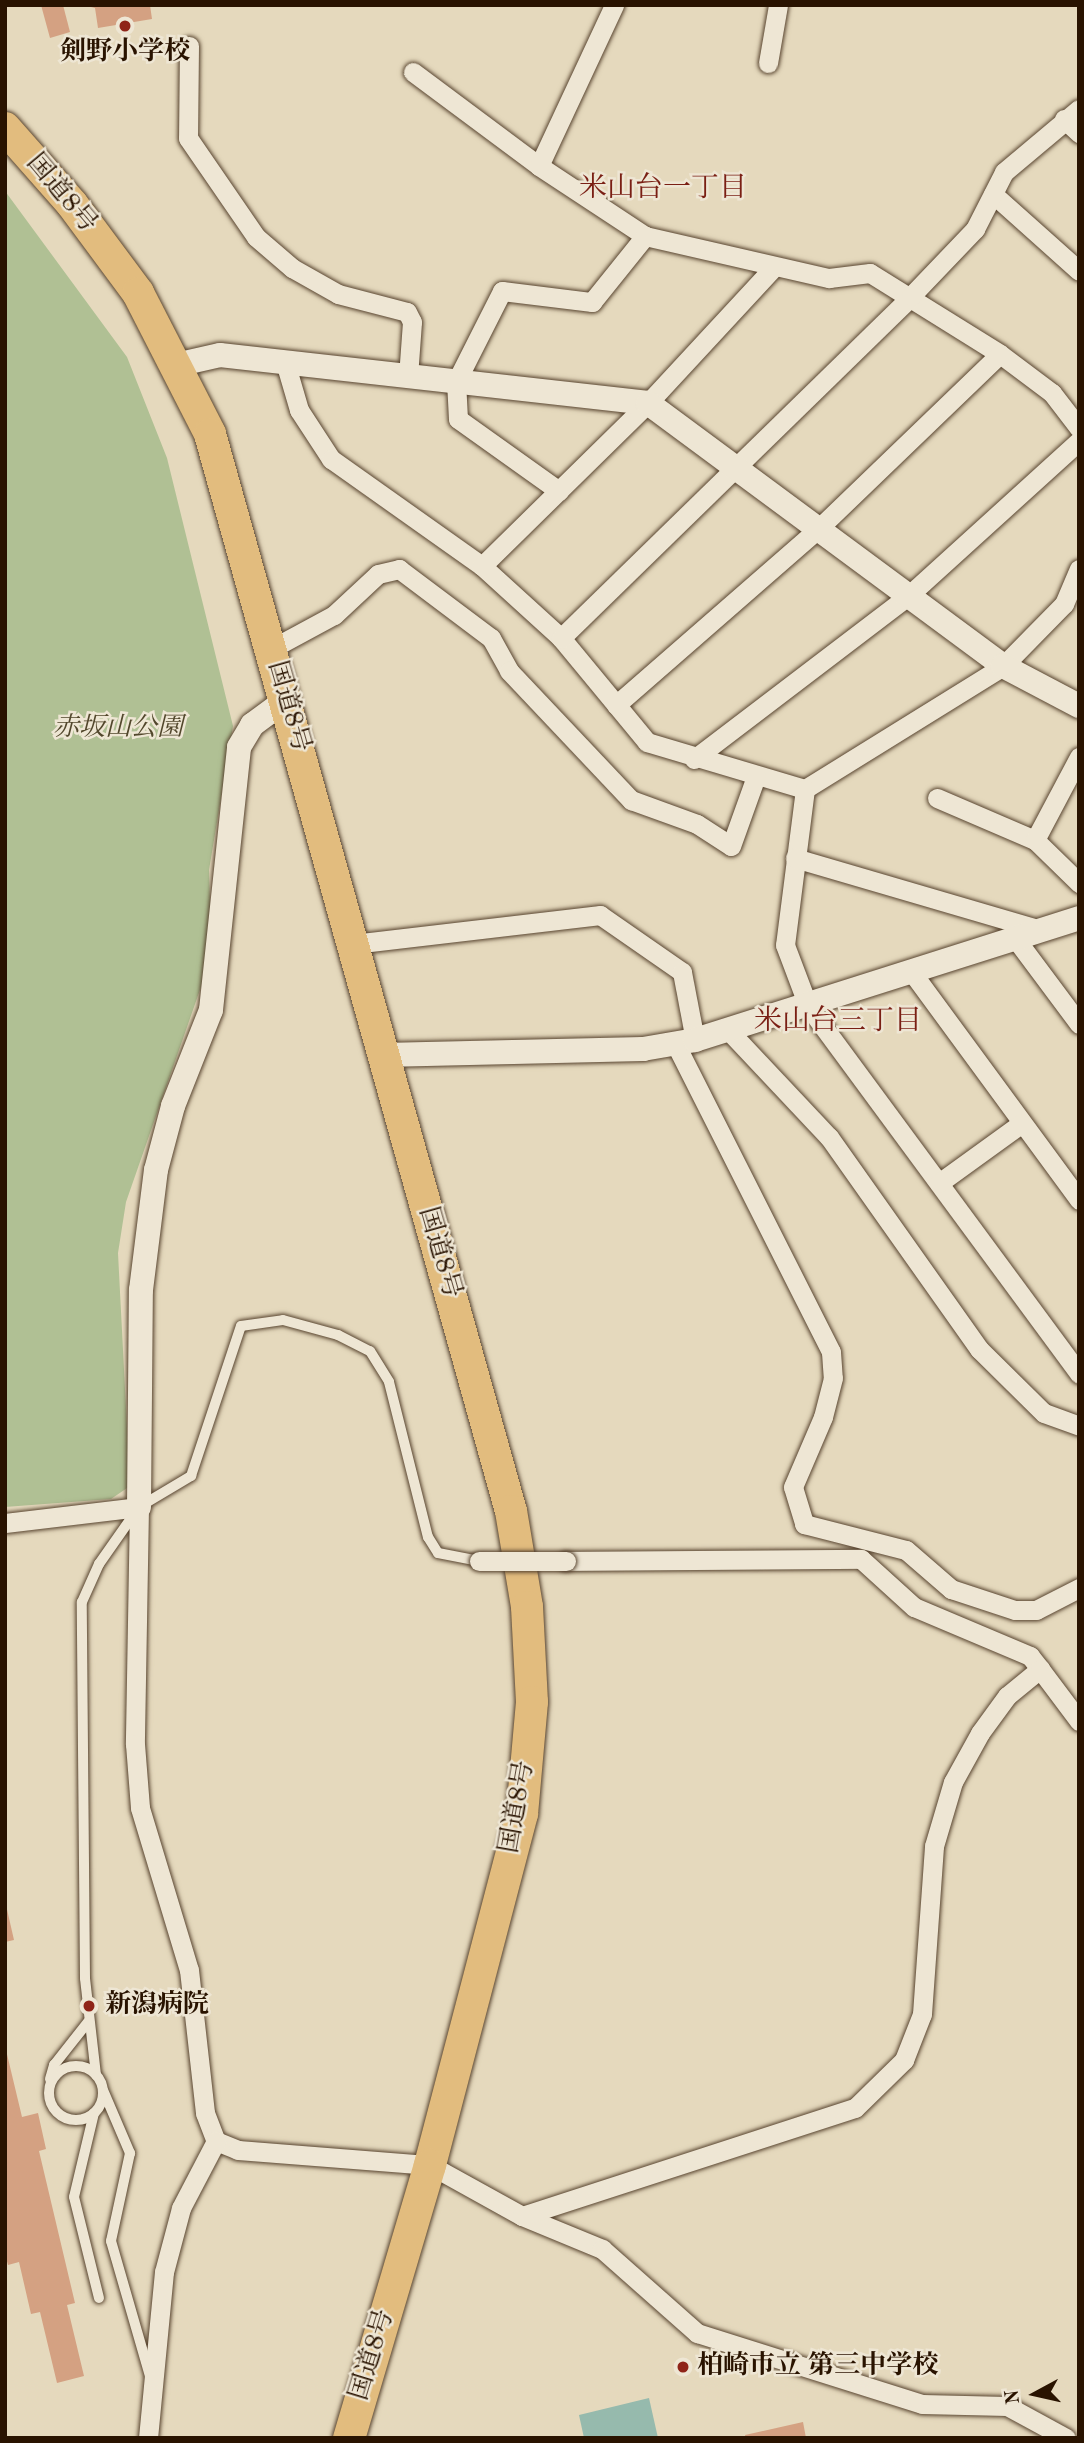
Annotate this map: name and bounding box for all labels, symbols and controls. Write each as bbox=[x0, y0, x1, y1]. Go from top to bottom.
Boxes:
marker: 剣野小学校 bbox=[117, 18, 133, 34]
place label: 剣野小学校 bbox=[60, 37, 190, 69]
street label: 国道8号 bbox=[19, 148, 103, 240]
district label: 米山台一丁目 bbox=[579, 172, 747, 206]
street label: 国道8号 bbox=[260, 658, 316, 756]
park label: 赤坂山公園 bbox=[53, 713, 183, 745]
district label: 米山台三丁目 bbox=[754, 1005, 922, 1039]
street label: 国道8号 bbox=[411, 1204, 467, 1302]
street label: 国道8号 bbox=[495, 1758, 541, 1856]
place label: 新潟病院 bbox=[105, 1990, 209, 2022]
marker: 新潟病院 bbox=[79, 1996, 99, 2016]
street label: 国道8号 bbox=[344, 2306, 402, 2404]
place label: 柏崎市立 第三中学校 bbox=[697, 2351, 938, 2383]
marker: 柏崎市立 第三中学校 bbox=[675, 2359, 691, 2375]
north arrow bbox=[1000, 2359, 1070, 2429]
text: N bbox=[1003, 2388, 1024, 2406]

